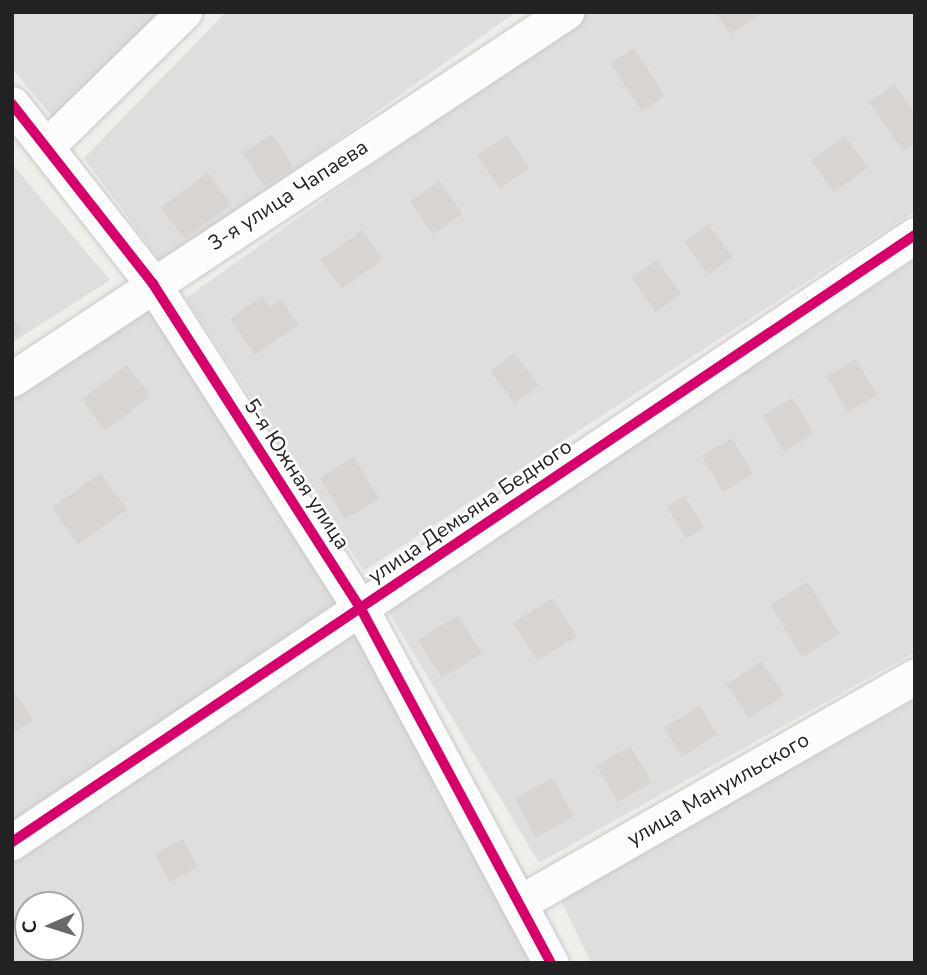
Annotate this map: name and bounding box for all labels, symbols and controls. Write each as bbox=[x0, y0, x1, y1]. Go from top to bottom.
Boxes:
street label: 3-я улица Чапаева bbox=[203, 134, 373, 256]
street label: 5-я Южная улица bbox=[239, 394, 355, 554]
street label: улица Демьяна Бедного bbox=[363, 433, 577, 589]
street label: улица Мануильского bbox=[622, 727, 814, 851]
north arrow bbox=[14, 891, 84, 961]
text: С bbox=[17, 920, 43, 934]

